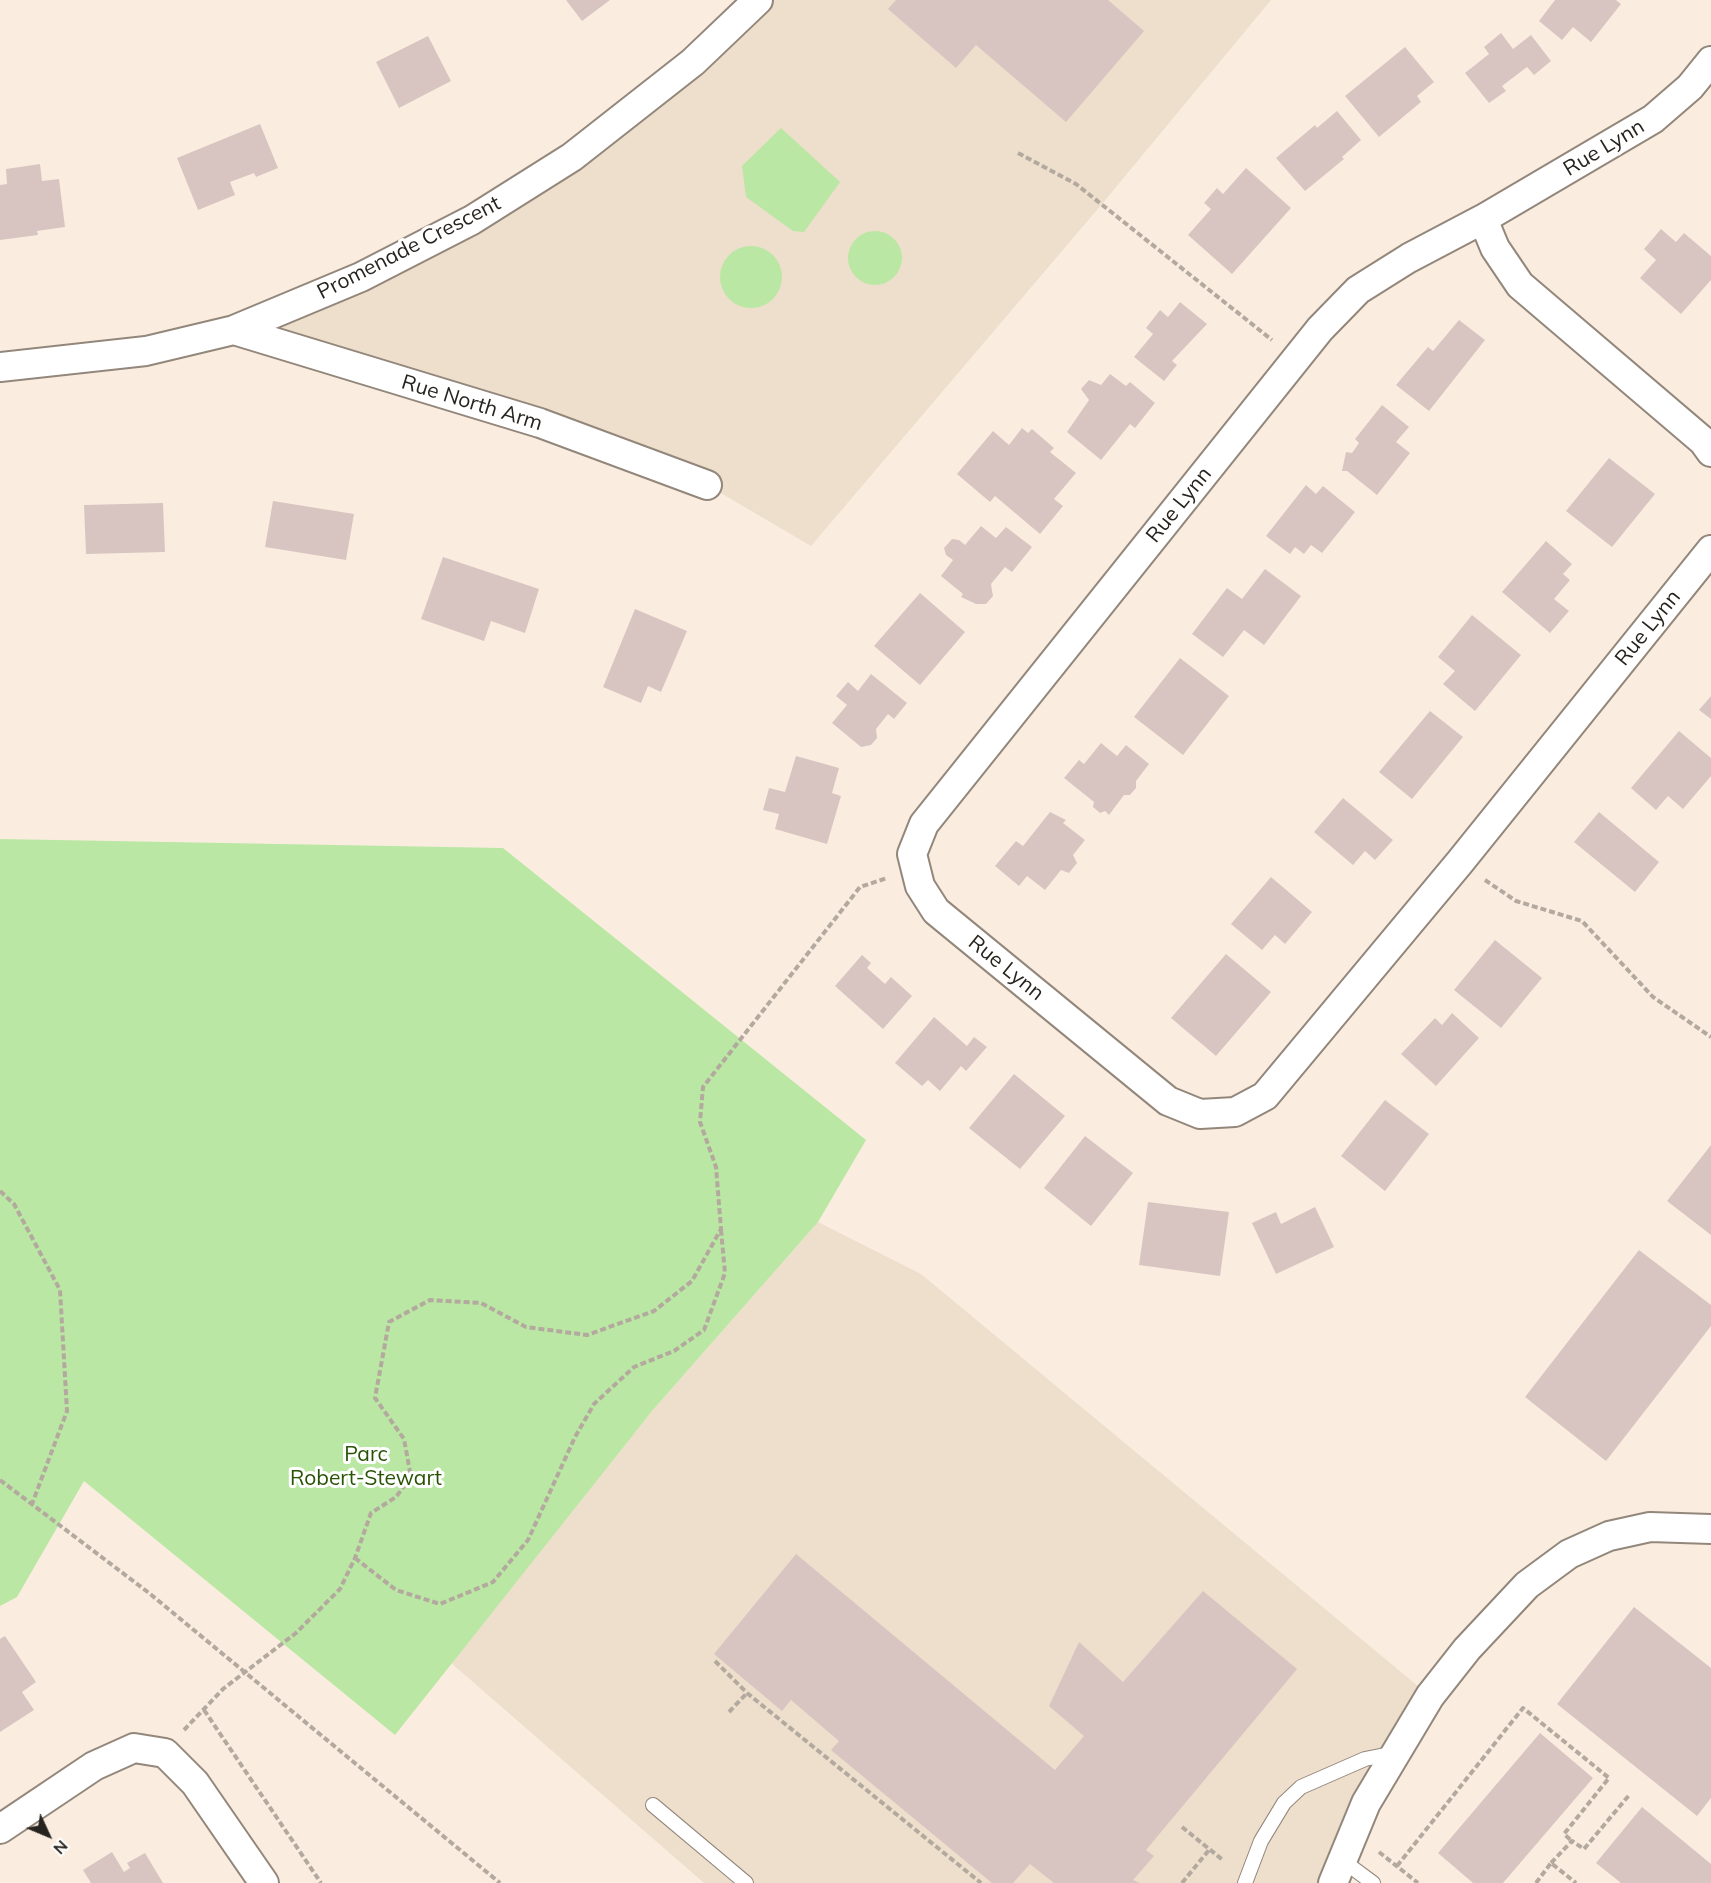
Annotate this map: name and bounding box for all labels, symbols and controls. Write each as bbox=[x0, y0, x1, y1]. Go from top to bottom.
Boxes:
street label: Rue Lynn bbox=[1559, 114, 1649, 182]
street label: Promenade Crescent bbox=[313, 191, 505, 305]
street label: Rue North Arm bbox=[398, 370, 546, 436]
street label: Rue Lynn bbox=[1141, 462, 1217, 548]
street label: Rue Lynn bbox=[1610, 585, 1686, 671]
street label: Rue Lynn bbox=[963, 930, 1049, 1006]
park label: Parc Robert-Stewart bbox=[290, 1442, 442, 1492]
north arrow bbox=[18, 1805, 78, 1865]
text: N bbox=[50, 1836, 72, 1859]

